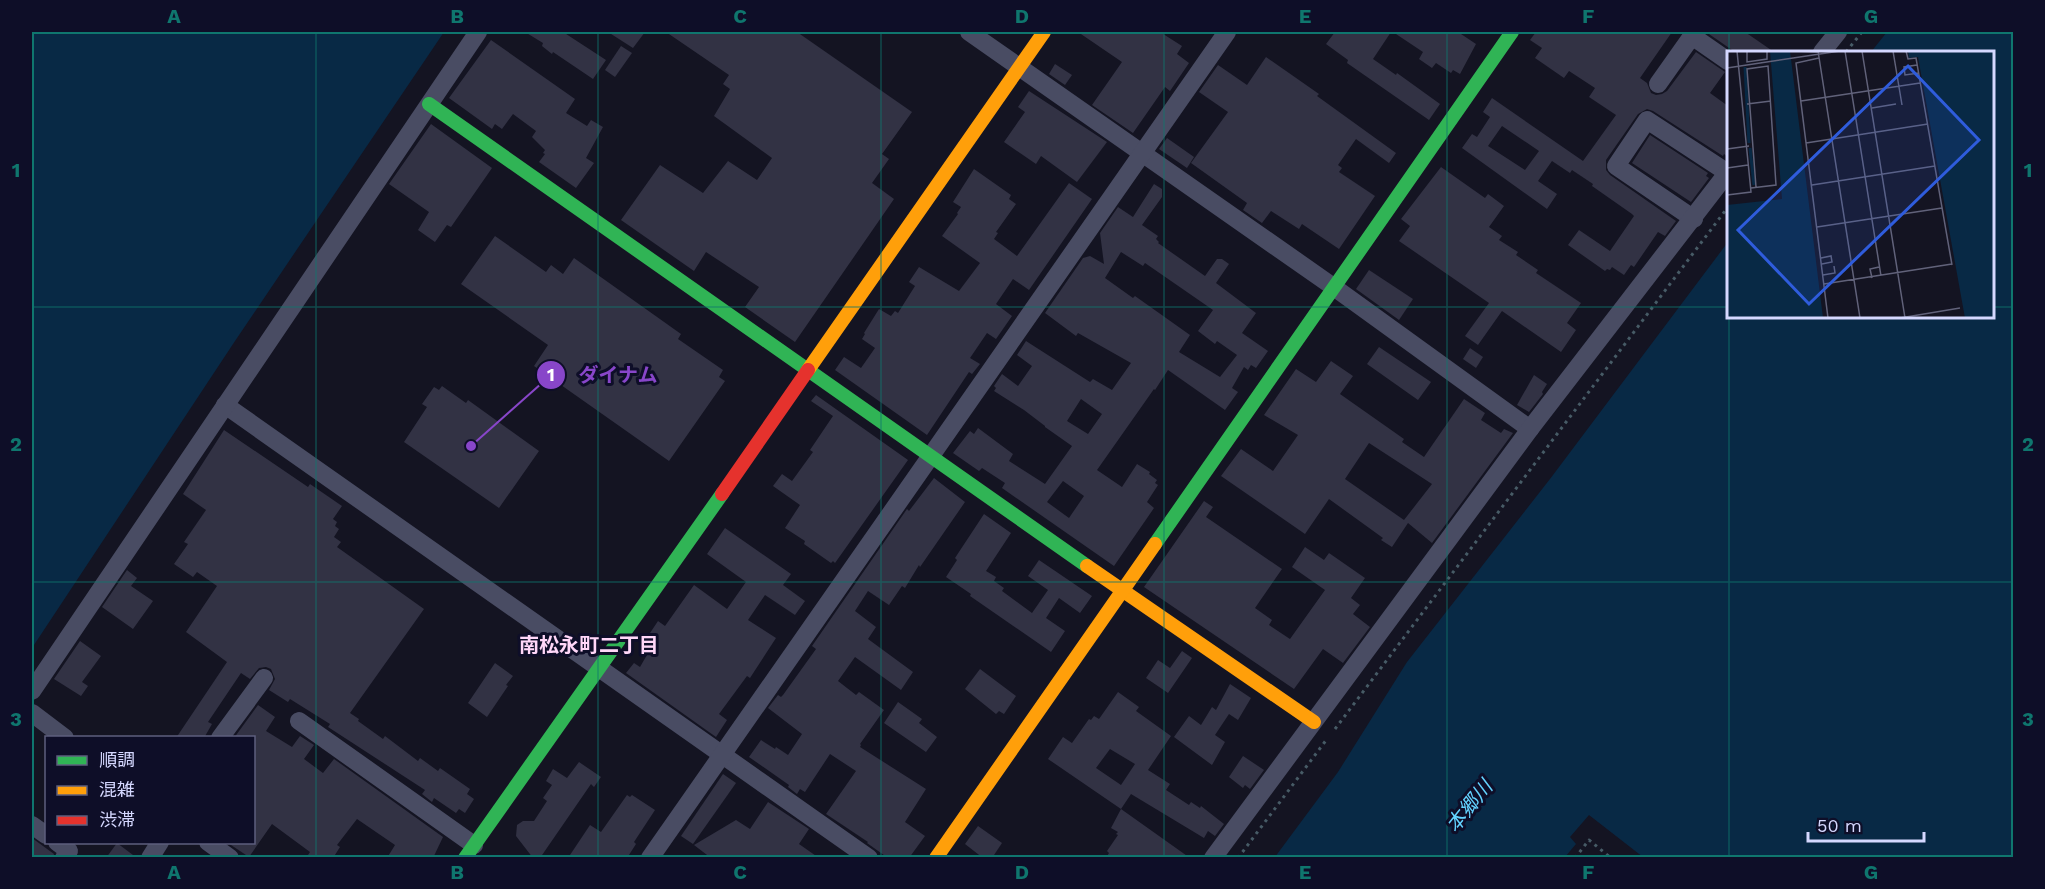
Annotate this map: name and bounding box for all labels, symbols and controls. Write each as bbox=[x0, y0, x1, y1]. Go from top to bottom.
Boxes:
text: A bbox=[167, 4, 181, 28]
text: B bbox=[450, 4, 464, 28]
text: C bbox=[733, 4, 747, 28]
text: D bbox=[1015, 4, 1029, 28]
text: E bbox=[1299, 4, 1311, 28]
text: F bbox=[1582, 4, 1594, 28]
text: G bbox=[1864, 4, 1878, 28]
inset map bbox=[1727, 51, 1994, 318]
text: 1 bbox=[12, 158, 20, 182]
text: 1 bbox=[2024, 158, 2032, 182]
callout: ダイナム bbox=[536, 356, 670, 394]
text: ダイナム bbox=[579, 363, 658, 387]
text: 1 bbox=[547, 364, 555, 385]
text: 2 bbox=[10, 432, 22, 456]
text: 2 bbox=[2022, 432, 2034, 456]
district label: 南松永町二丁目 bbox=[519, 633, 659, 657]
text: 3 bbox=[10, 707, 22, 731]
text: 3 bbox=[2022, 707, 2034, 731]
legend bbox=[45, 736, 255, 844]
text: 順調 bbox=[99, 749, 135, 770]
water label: 本郷川 bbox=[1441, 774, 1498, 837]
text: 混雑 bbox=[99, 779, 135, 800]
scale bar bbox=[1808, 805, 1924, 843]
text: 渋滞 bbox=[99, 809, 135, 830]
text: 50 m bbox=[1817, 815, 1862, 836]
text: A bbox=[167, 860, 181, 884]
text: B bbox=[450, 860, 464, 884]
text: C bbox=[733, 860, 747, 884]
text: D bbox=[1015, 860, 1029, 884]
text: E bbox=[1299, 860, 1311, 884]
text: F bbox=[1582, 860, 1594, 884]
text: G bbox=[1864, 860, 1878, 884]

